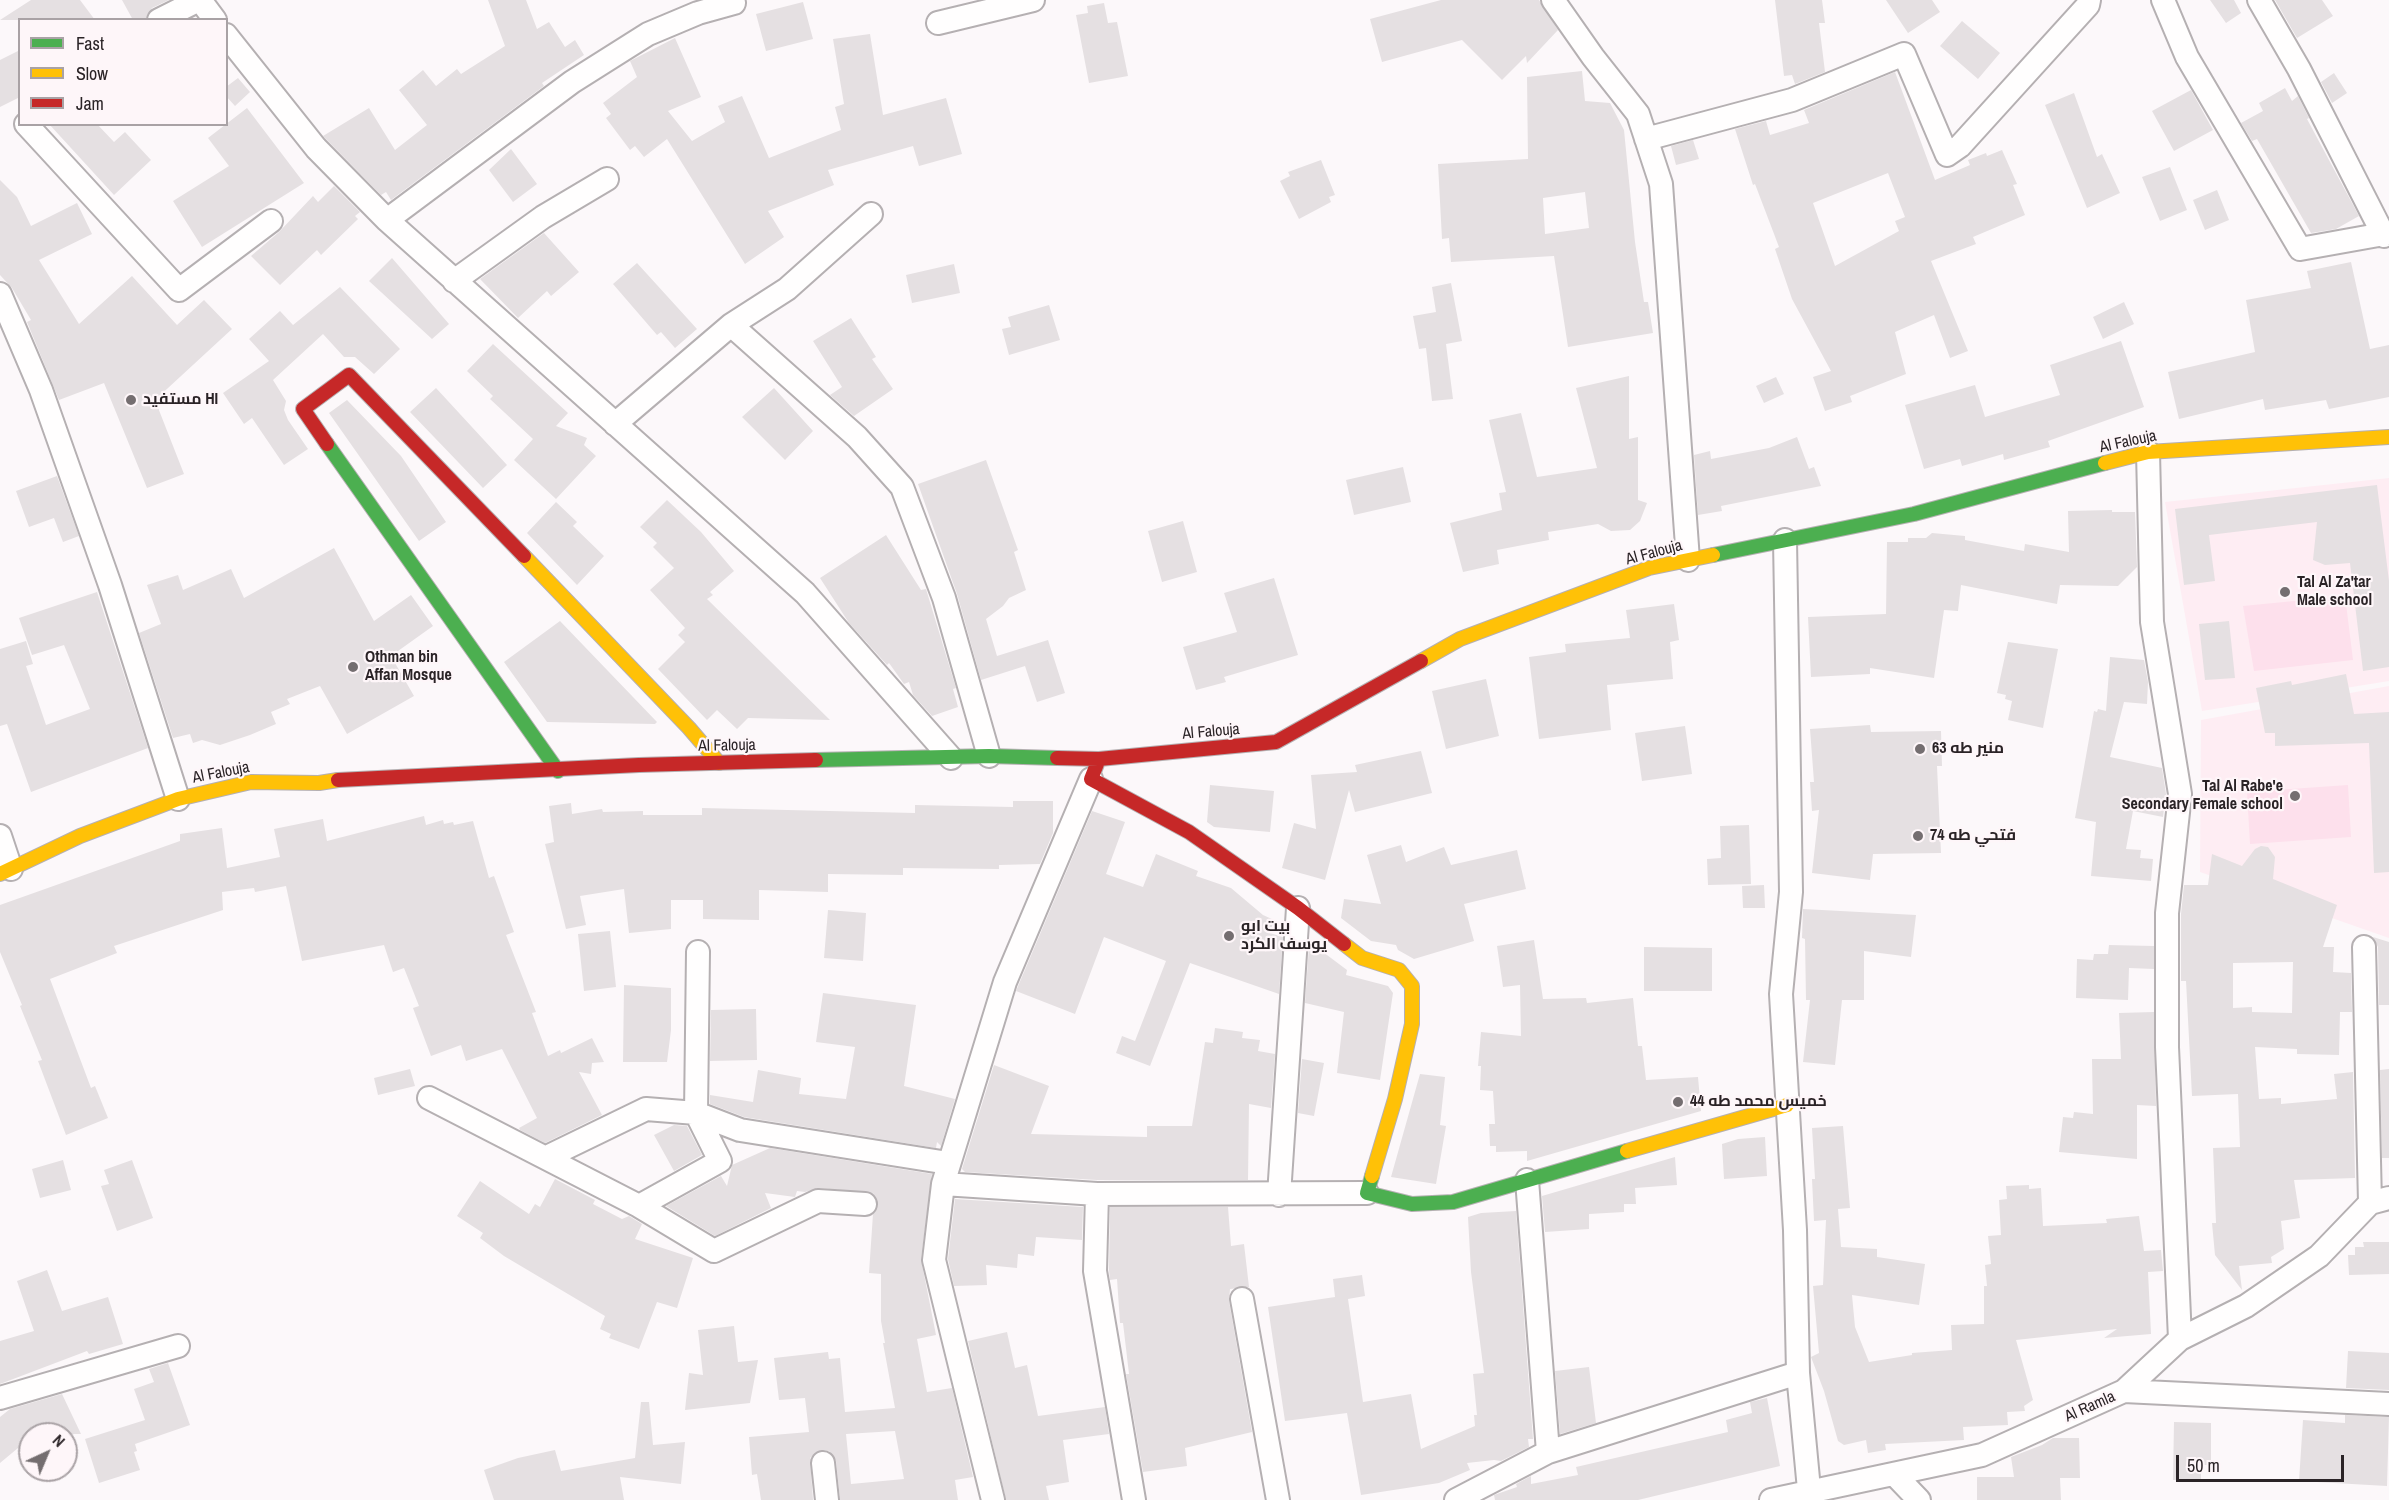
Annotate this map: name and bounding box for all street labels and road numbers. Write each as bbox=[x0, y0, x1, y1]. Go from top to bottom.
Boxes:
street label: Al Falouja bbox=[2098, 427, 2158, 457]
street label: Al Falouja bbox=[1624, 536, 1684, 570]
street label: Al Falouja bbox=[1181, 720, 1241, 744]
street label: Al Falouja bbox=[698, 736, 756, 756]
street label: Al Falouja bbox=[191, 758, 251, 788]
street label: Al Ramla bbox=[2062, 1387, 2118, 1427]

